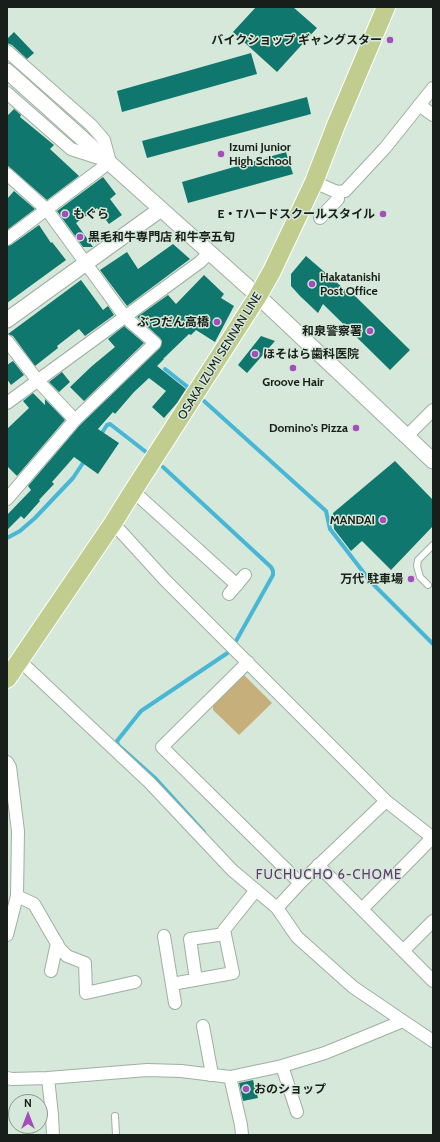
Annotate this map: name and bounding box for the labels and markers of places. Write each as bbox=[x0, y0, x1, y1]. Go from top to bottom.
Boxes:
place label: バイクショップ ギャングスター bbox=[211, 33, 382, 47]
marker: バイクショップ ギャングスター bbox=[385, 35, 395, 45]
place label: Izumi Junior High School bbox=[229, 140, 292, 168]
marker: Izumi Junior High School bbox=[216, 149, 226, 159]
place label: もぐら bbox=[73, 207, 109, 221]
place label: E・Tハードスクールスタイル bbox=[218, 207, 375, 221]
marker: もぐら bbox=[60, 209, 70, 219]
marker: E・Tハードスクールスタイル bbox=[378, 209, 388, 219]
place label: 黒毛和牛専門店 和牛亭五旬 bbox=[88, 230, 235, 244]
marker: 黒毛和牛専門店 和牛亭五旬 bbox=[75, 232, 85, 242]
place label: Hakatanishi Post Office bbox=[320, 270, 380, 298]
marker: Hakatanishi Post Office bbox=[307, 279, 317, 289]
place label: ぶつだん高橋 bbox=[137, 315, 209, 329]
marker: ぶつだん高橋 bbox=[212, 317, 222, 327]
place label: 和泉警察署 bbox=[302, 324, 362, 338]
marker: 和泉警察署 bbox=[365, 326, 375, 336]
place label: ほそはら歯科医院 bbox=[263, 347, 359, 361]
marker: ほそはら歯科医院 bbox=[250, 349, 260, 359]
marker: Groove Hair bbox=[288, 363, 298, 373]
place label: Groove Hair bbox=[262, 375, 324, 389]
place label: Domino's Pizza bbox=[269, 421, 348, 435]
marker: Domino's Pizza bbox=[351, 423, 361, 433]
place label: MANDAI bbox=[330, 513, 375, 527]
marker: MANDAI bbox=[378, 515, 388, 525]
place label: 万代 駐車場 bbox=[340, 572, 403, 586]
marker: 万代 駐車場 bbox=[406, 574, 416, 584]
place label: おのショップ bbox=[254, 1082, 326, 1096]
marker: おのショップ bbox=[241, 1084, 251, 1094]

